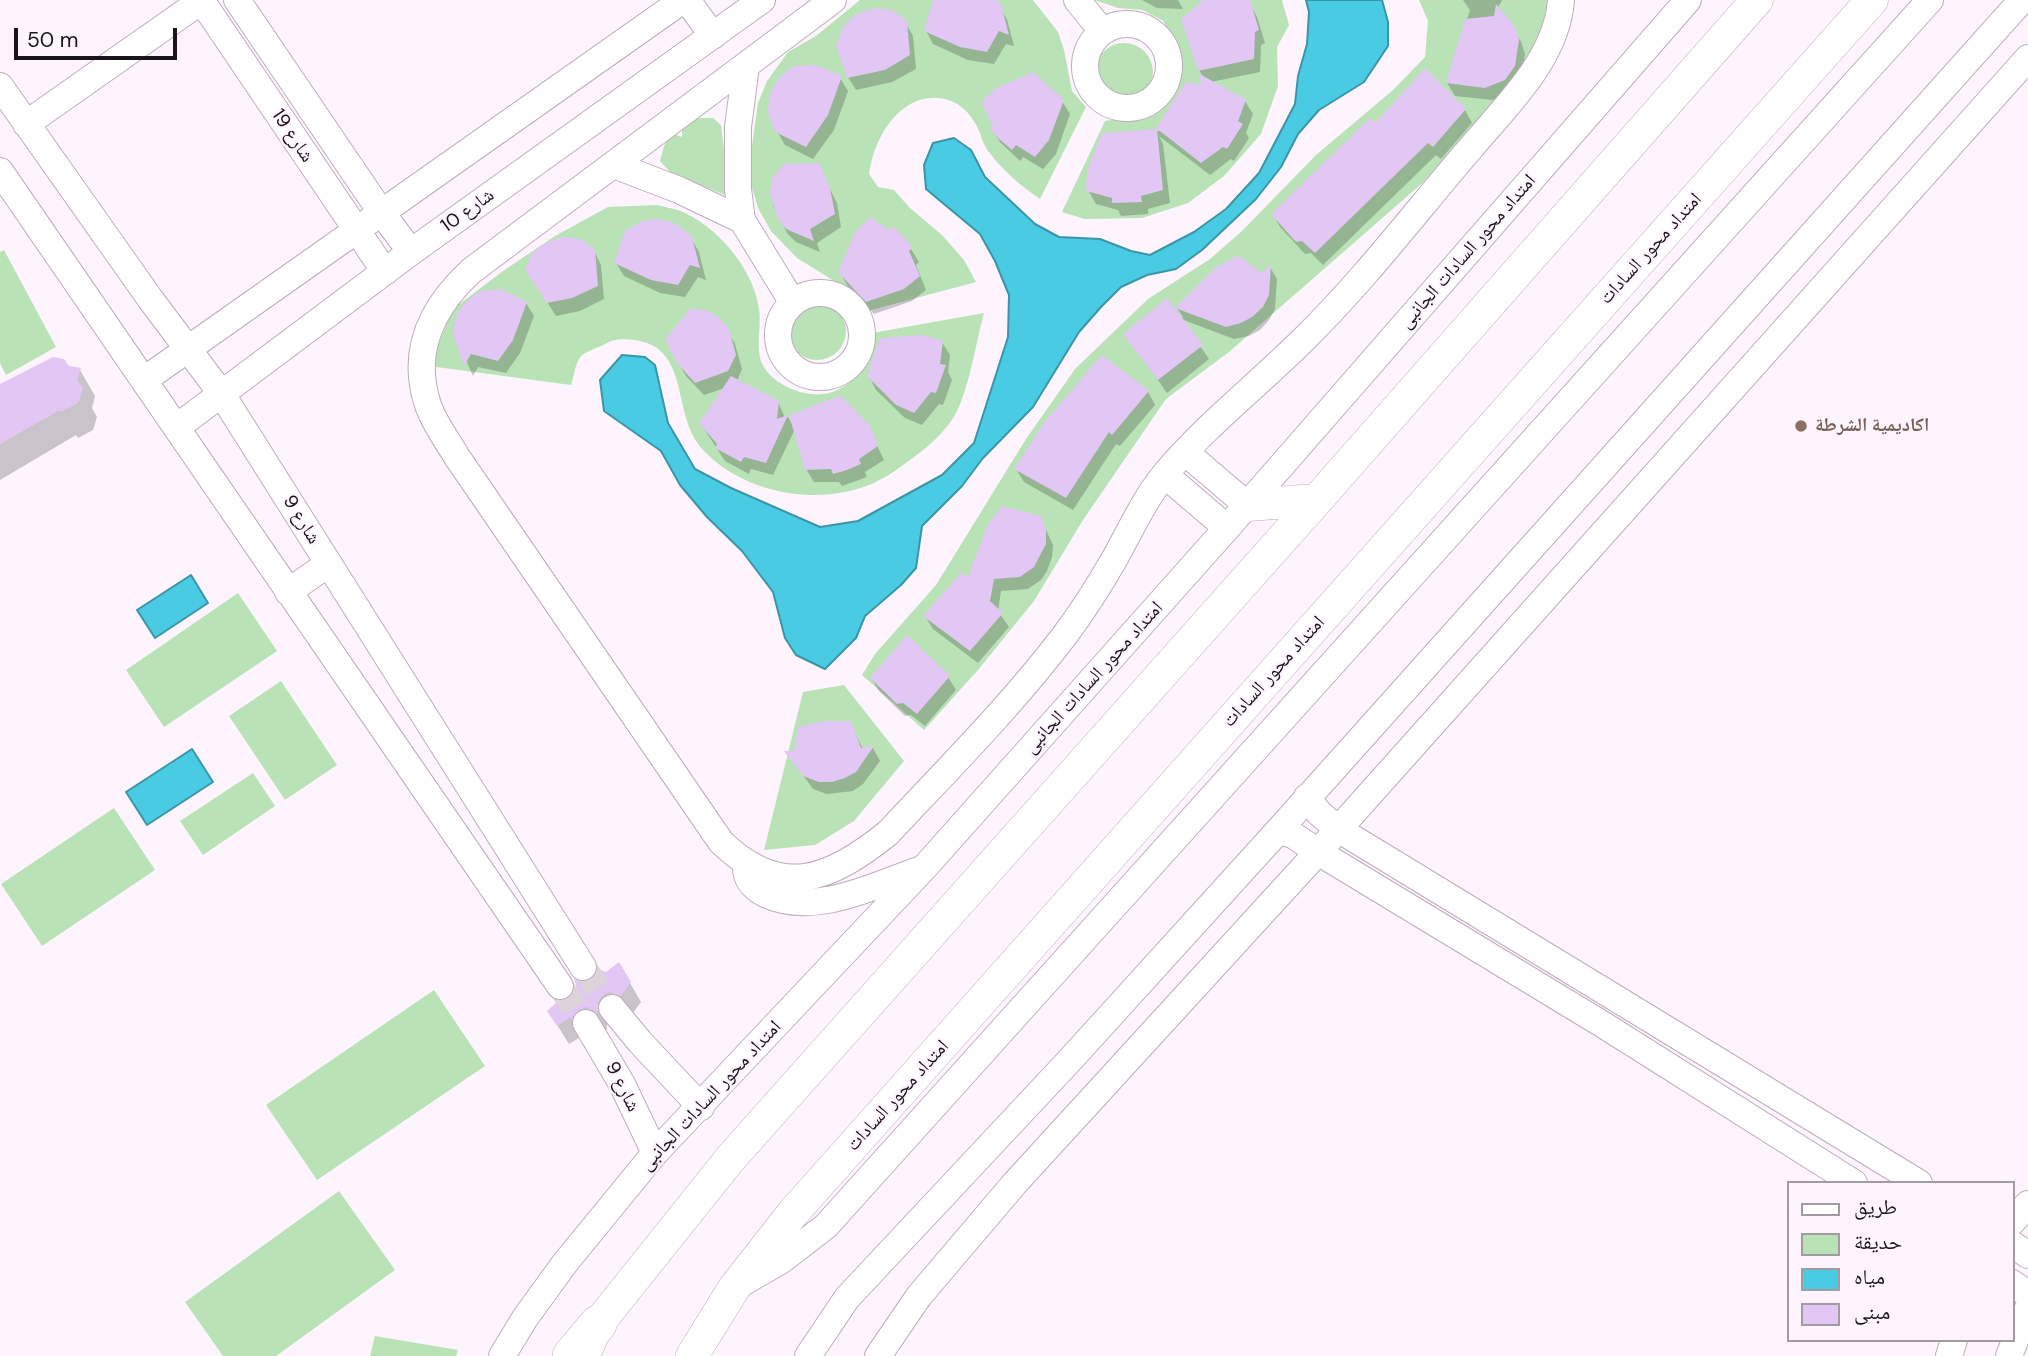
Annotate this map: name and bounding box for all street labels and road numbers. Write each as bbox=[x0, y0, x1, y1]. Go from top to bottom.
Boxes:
street label: شارع 19 bbox=[266, 105, 318, 167]
street label: امتداد محور السادات الجانبى bbox=[1395, 170, 1541, 334]
street label: شارع 10 bbox=[437, 184, 499, 238]
street label: امتداد محور السادات bbox=[1595, 189, 1707, 309]
street label: شارع 9 bbox=[277, 491, 325, 549]
street label: امتداد محور السادات الجانبى bbox=[1020, 597, 1168, 759]
street label: امتداد محور السادات bbox=[1218, 612, 1330, 732]
street label: امتداد محور السادات الجانبى bbox=[635, 1016, 787, 1176]
street label: امتداد محور السادات bbox=[842, 1036, 954, 1156]
street label: شارع 9 bbox=[600, 1058, 644, 1116]

